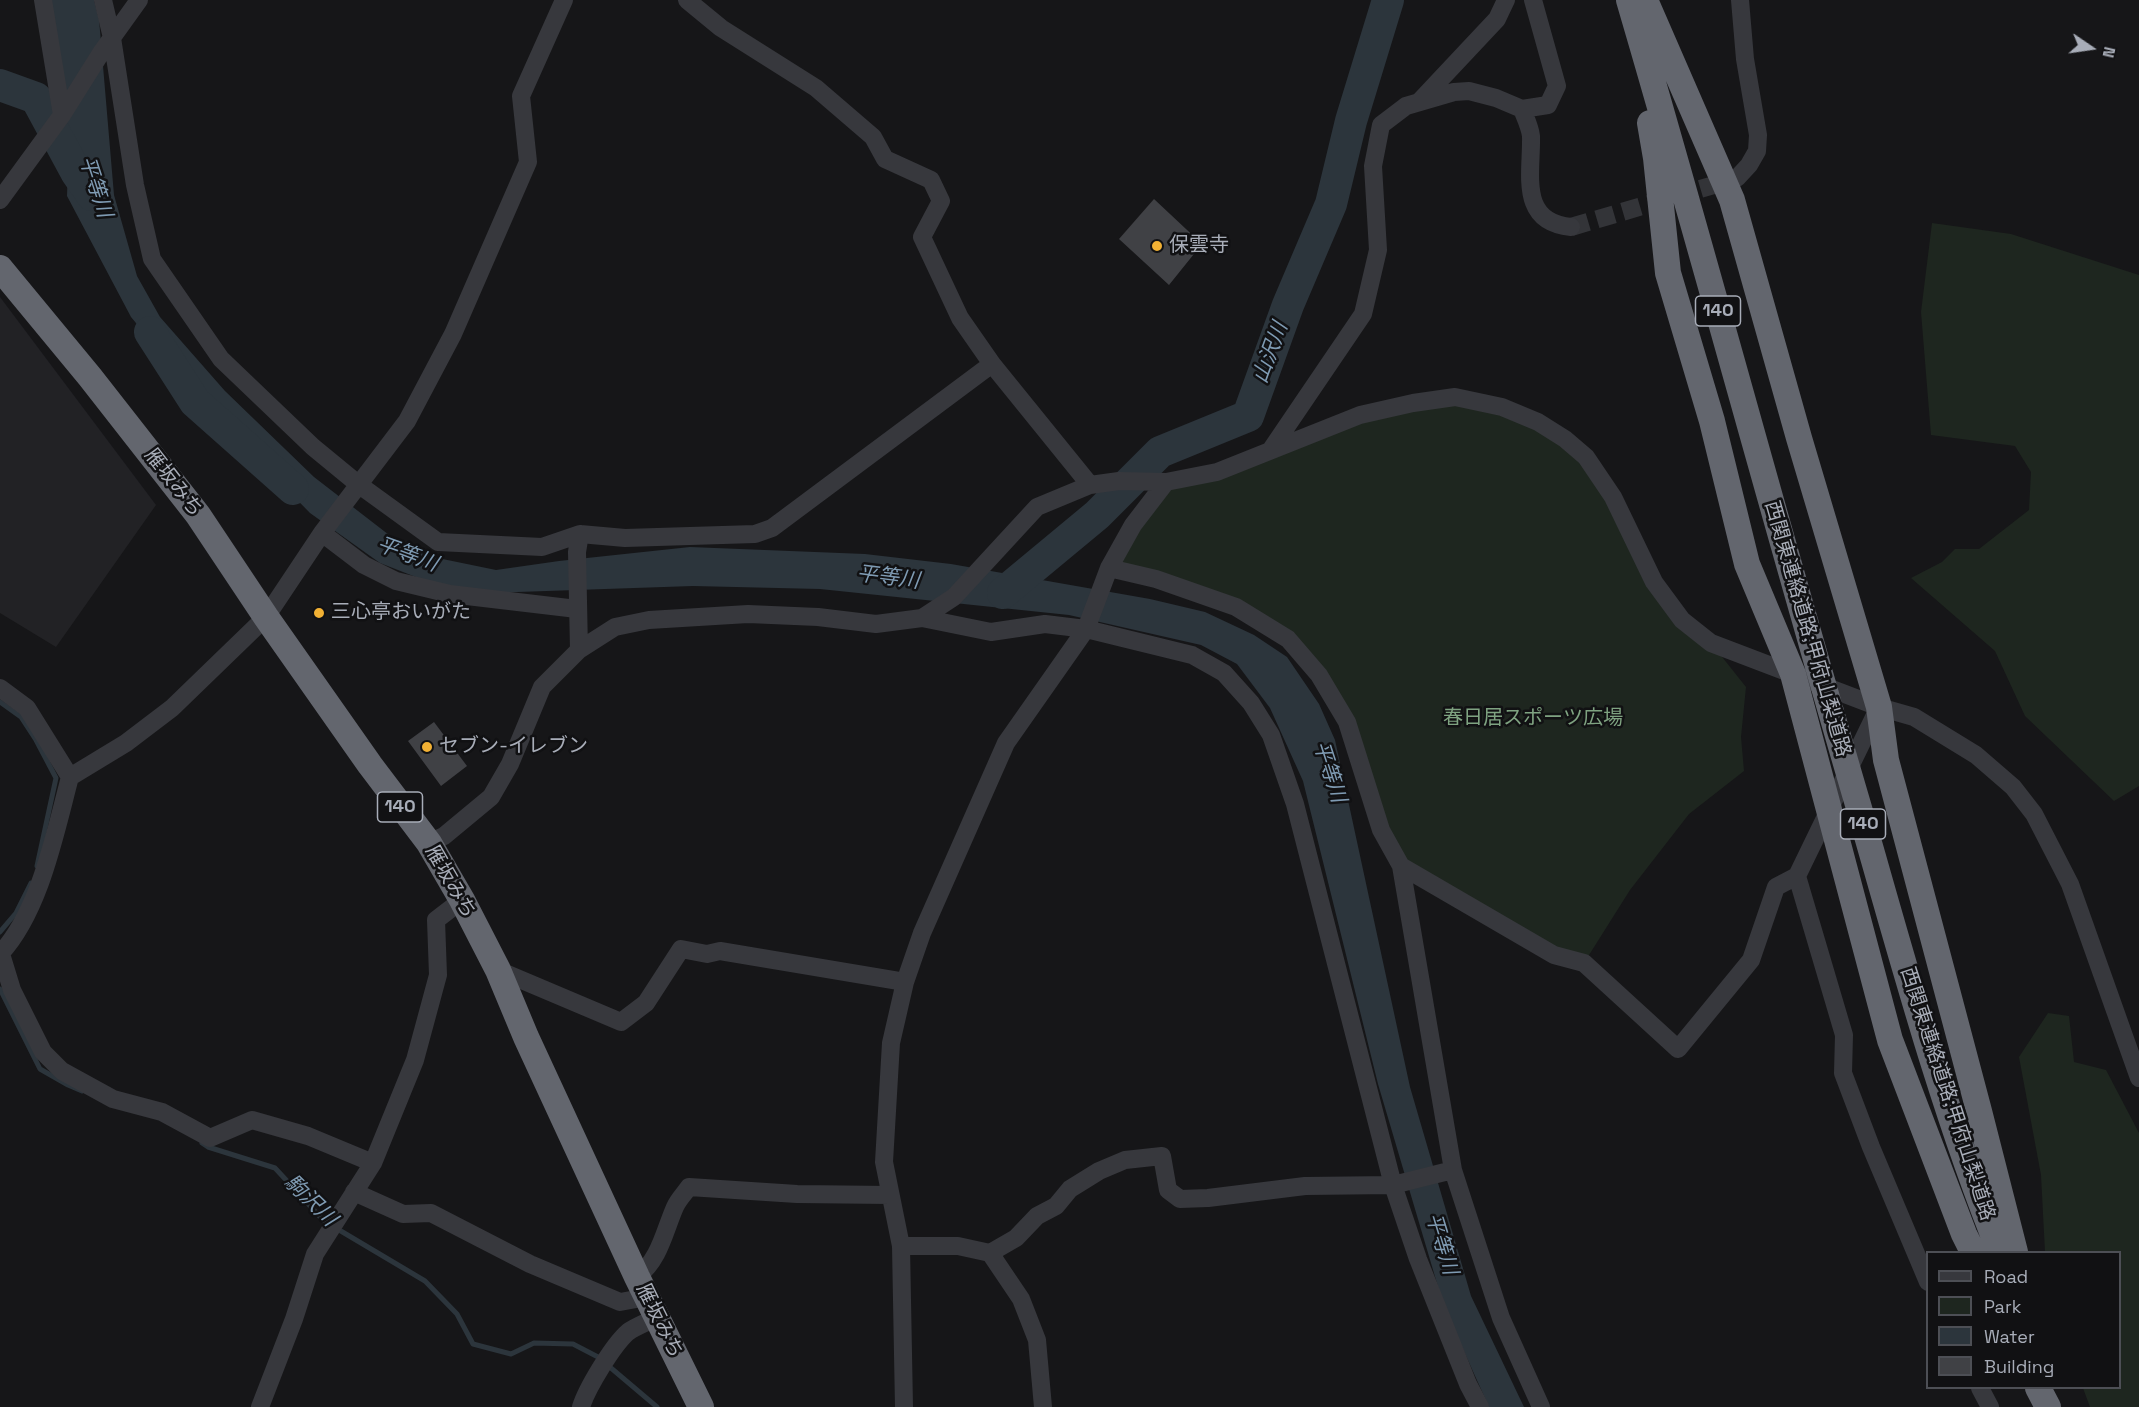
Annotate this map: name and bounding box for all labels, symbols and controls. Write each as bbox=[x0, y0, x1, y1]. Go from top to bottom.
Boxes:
north arrow bbox=[2061, 18, 2121, 78]
text: N bbox=[2098, 45, 2120, 60]
water label: 平等川 bbox=[73, 153, 117, 221]
place label: 保雲寺 bbox=[1169, 234, 1229, 258]
marker: 保雲寺 bbox=[1150, 239, 1164, 253]
road number: 140 bbox=[1696, 296, 1740, 326]
water label: 山沢川 bbox=[1248, 319, 1294, 387]
street label: 雁坂みち bbox=[139, 444, 207, 522]
street label: 西関東連絡道路;甲府山梨道路 bbox=[1759, 498, 1855, 760]
water label: 平等川 bbox=[373, 532, 441, 578]
water label: 平等川 bbox=[855, 562, 921, 594]
place label: 三心亭おいがた bbox=[331, 601, 471, 625]
marker: 三心亭おいがた bbox=[312, 606, 326, 620]
park label: 春日居スポーツ広場 bbox=[1443, 707, 1623, 731]
place label: セブン-イレブン bbox=[439, 735, 588, 759]
water label: 平等川 bbox=[1307, 738, 1351, 806]
marker: セブン-イレブン bbox=[420, 740, 434, 754]
road number: 140 bbox=[378, 792, 422, 822]
road number: 140 bbox=[1840, 809, 1886, 839]
street label: 雁坂みち bbox=[420, 841, 480, 923]
street label: 西関東連絡道路;甲府山梨道路 bbox=[1895, 964, 1999, 1224]
water label: 駒沢川 bbox=[279, 1170, 341, 1232]
water label: 平等川 bbox=[1420, 1210, 1462, 1278]
legend bbox=[1926, 1251, 2121, 1389]
text: Road bbox=[1984, 1265, 2028, 1288]
street label: 雁坂みち bbox=[631, 1280, 687, 1362]
text: Park bbox=[1984, 1295, 2021, 1318]
text: Water bbox=[1984, 1325, 2035, 1348]
text: Building bbox=[1984, 1355, 2054, 1378]

